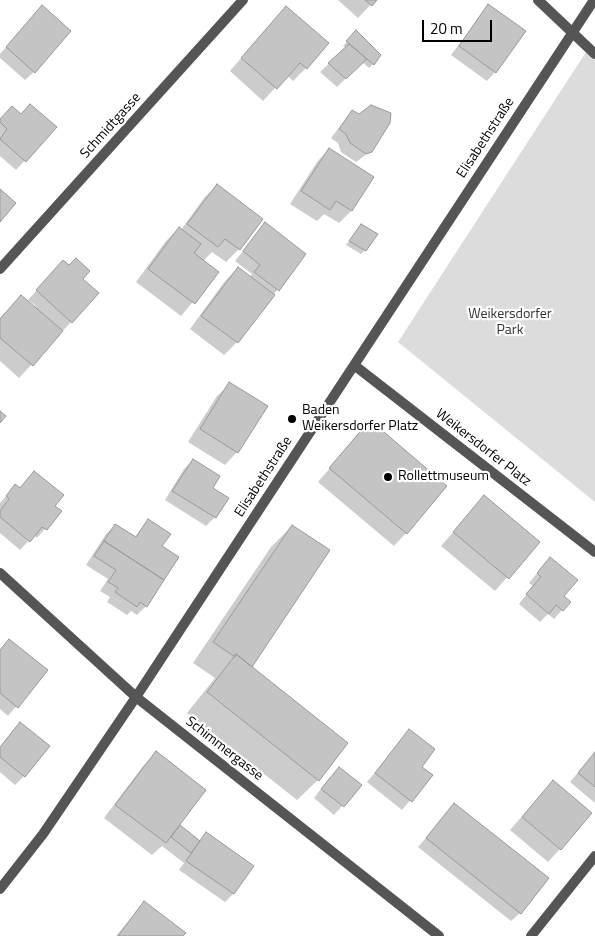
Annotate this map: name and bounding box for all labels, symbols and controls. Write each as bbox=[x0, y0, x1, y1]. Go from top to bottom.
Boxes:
scale bar bbox=[425, 10, 495, 42]
text: 20 m bbox=[430, 17, 463, 40]
street label: Schmidtgasse bbox=[77, 90, 145, 162]
street label: Elisabethstraße bbox=[454, 95, 518, 181]
park label: Weikersdorfer Park bbox=[468, 307, 552, 340]
place label: Baden Weikersdorfer Platz bbox=[302, 403, 418, 436]
street label: Weikersdorfer Platz bbox=[432, 406, 534, 490]
marker: Baden Weikersdorfer Platz bbox=[286, 413, 298, 425]
street label: Elisabethstraße bbox=[232, 434, 296, 520]
place label: Rollettmuseum bbox=[398, 469, 489, 485]
marker: Rollettmuseum bbox=[382, 471, 394, 483]
street label: Schimmergasse bbox=[182, 714, 266, 784]

